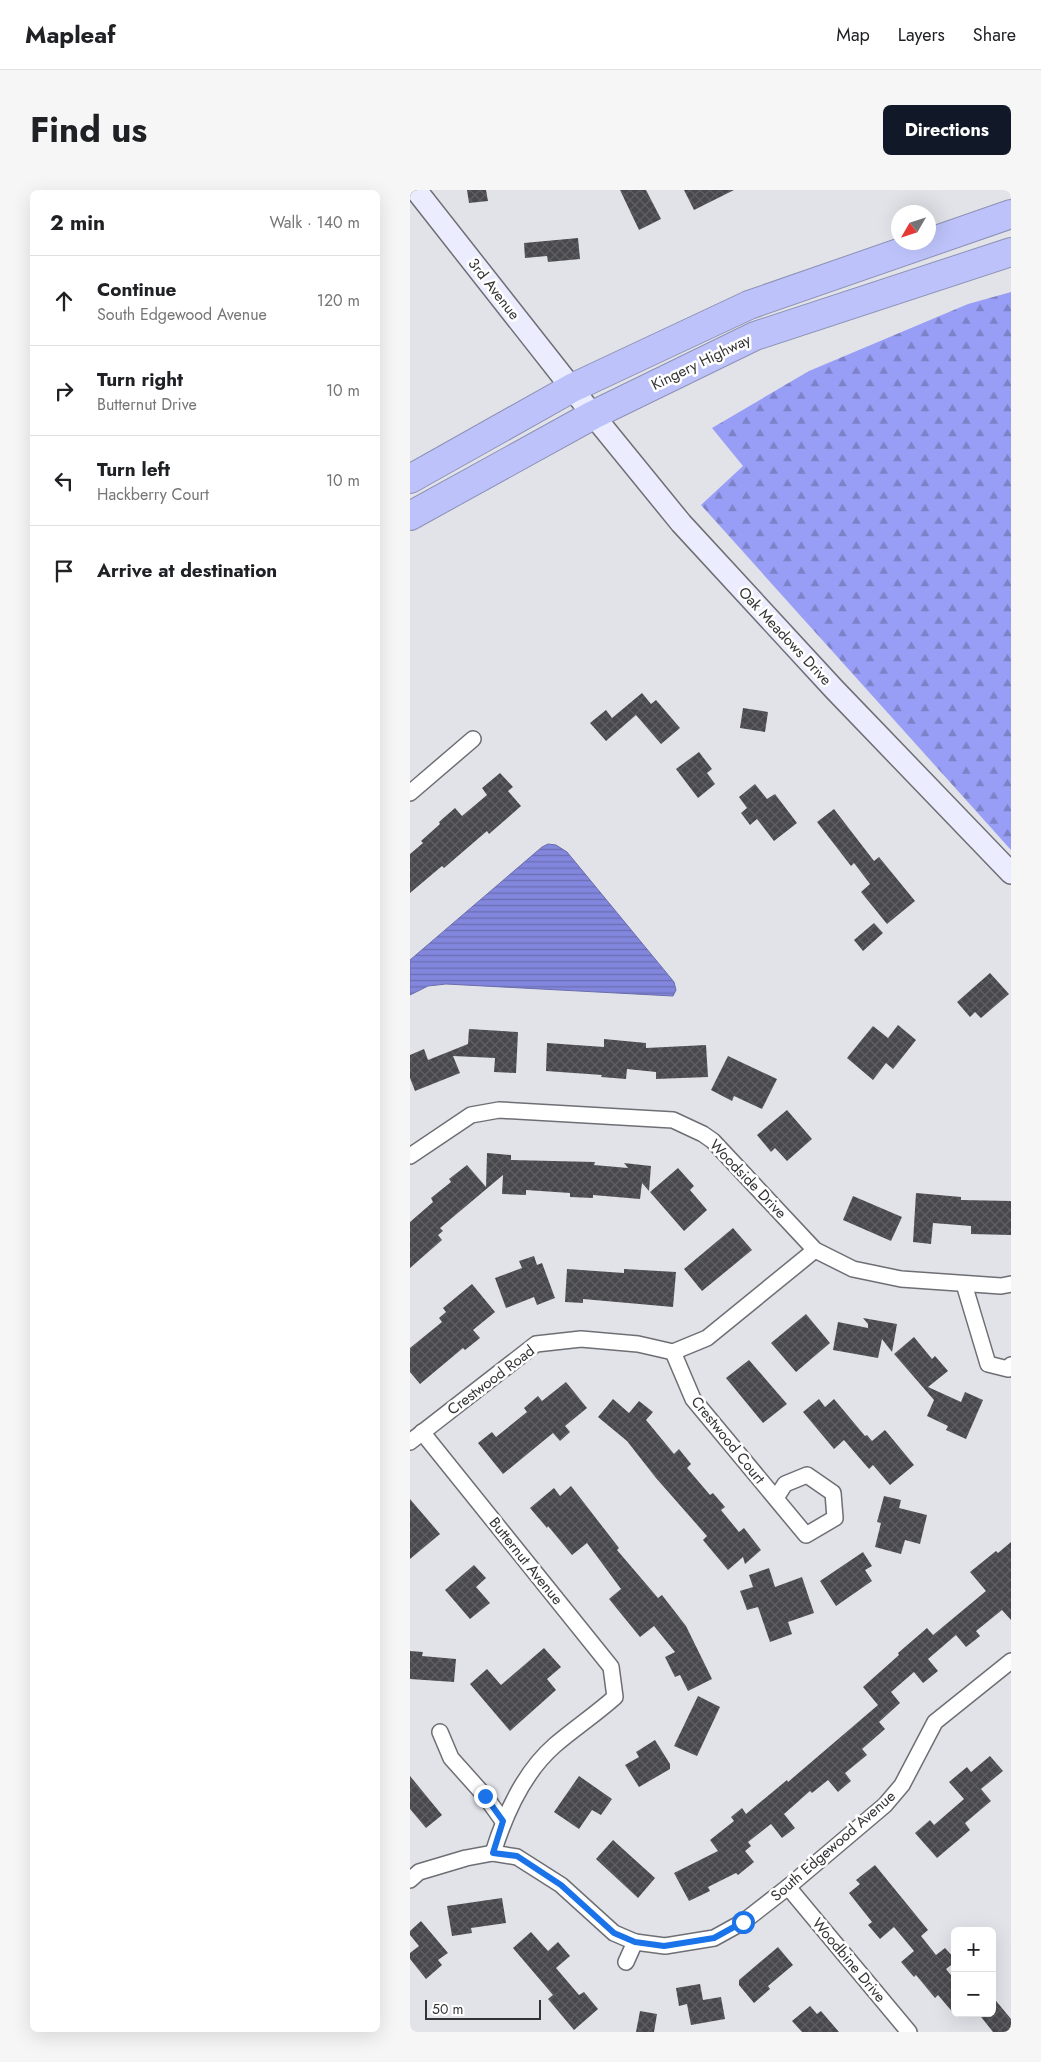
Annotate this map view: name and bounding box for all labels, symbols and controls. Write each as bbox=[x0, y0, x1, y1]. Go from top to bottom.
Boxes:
text: Mapleaf bbox=[25, 17, 116, 52]
text: Map bbox=[836, 22, 870, 48]
text: Layers bbox=[898, 22, 945, 48]
text: Share bbox=[973, 22, 1016, 48]
text: Find us bbox=[30, 105, 147, 155]
button: Directions bbox=[883, 105, 1011, 155]
north arrow bbox=[891, 205, 936, 250]
text: 2 min bbox=[50, 208, 105, 238]
text: Walk · 140 m bbox=[270, 211, 360, 234]
street label: 3rd Avenue bbox=[463, 253, 525, 325]
text: Continue bbox=[97, 276, 176, 303]
icon: ahead bbox=[50, 287, 78, 315]
text: 120 m bbox=[317, 289, 360, 312]
text: South Edgewood Avenue bbox=[97, 303, 267, 326]
street label: Kingery Highway bbox=[648, 328, 755, 396]
text: Turn right bbox=[97, 366, 183, 393]
icon: right bbox=[50, 377, 78, 405]
text: 10 m bbox=[326, 379, 360, 402]
text: Butternut Drive bbox=[97, 393, 197, 416]
text: Turn left bbox=[97, 456, 170, 483]
icon: left bbox=[50, 467, 78, 495]
text: 10 m bbox=[326, 469, 360, 492]
text: Hackberry Court bbox=[97, 483, 209, 506]
icon: arrive bbox=[50, 557, 78, 585]
text: Arrive at destination bbox=[97, 557, 277, 584]
street label: Oak Meadows Drive bbox=[733, 582, 837, 690]
street label: Woodside Drive bbox=[704, 1134, 792, 1224]
street label: Crestwood Road bbox=[443, 1340, 539, 1420]
street label: Crestwood Court bbox=[686, 1391, 770, 1489]
street label: Butternut Avenue bbox=[484, 1513, 568, 1610]
route end bbox=[474, 1785, 497, 1808]
street label: South Edgewood Avenue bbox=[766, 1785, 901, 1907]
route start bbox=[732, 1911, 755, 1934]
street label: Woodbine Drive bbox=[807, 1913, 891, 2007]
map controls bbox=[951, 1927, 996, 2017]
button: + bbox=[951, 1927, 996, 1972]
button: − bbox=[951, 1972, 996, 2017]
scale bar bbox=[425, 1997, 541, 2020]
text: 50 m bbox=[432, 1999, 463, 2019]

